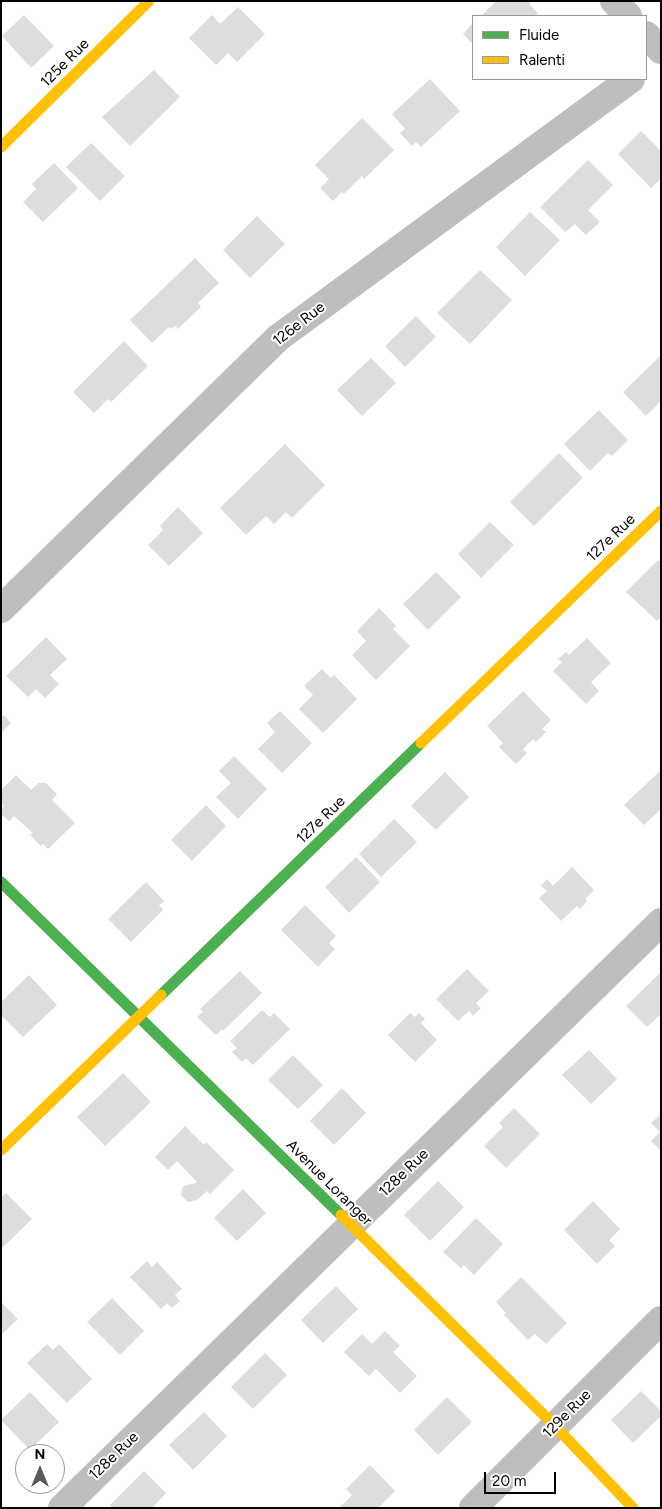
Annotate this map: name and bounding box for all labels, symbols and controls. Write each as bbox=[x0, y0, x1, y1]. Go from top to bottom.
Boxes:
legend bbox=[472, 15, 647, 80]
text: Fluide bbox=[519, 26, 559, 44]
street label: 125e Rue bbox=[37, 35, 93, 91]
text: Ralenti bbox=[519, 51, 565, 69]
street label: 126e Rue bbox=[269, 298, 329, 350]
street label: 127e Rue bbox=[583, 511, 639, 565]
street label: 127e Rue bbox=[293, 793, 349, 847]
street label: Avenue Loranger bbox=[282, 1136, 376, 1230]
street label: 128e Rue bbox=[376, 1145, 432, 1201]
street label: 129e Rue bbox=[539, 1386, 595, 1442]
street label: 128e Rue bbox=[86, 1428, 142, 1484]
north arrow bbox=[15, 1444, 65, 1494]
text: N bbox=[35, 1446, 45, 1463]
scale bar bbox=[487, 1462, 560, 1494]
text: 20 m bbox=[492, 1472, 526, 1490]

